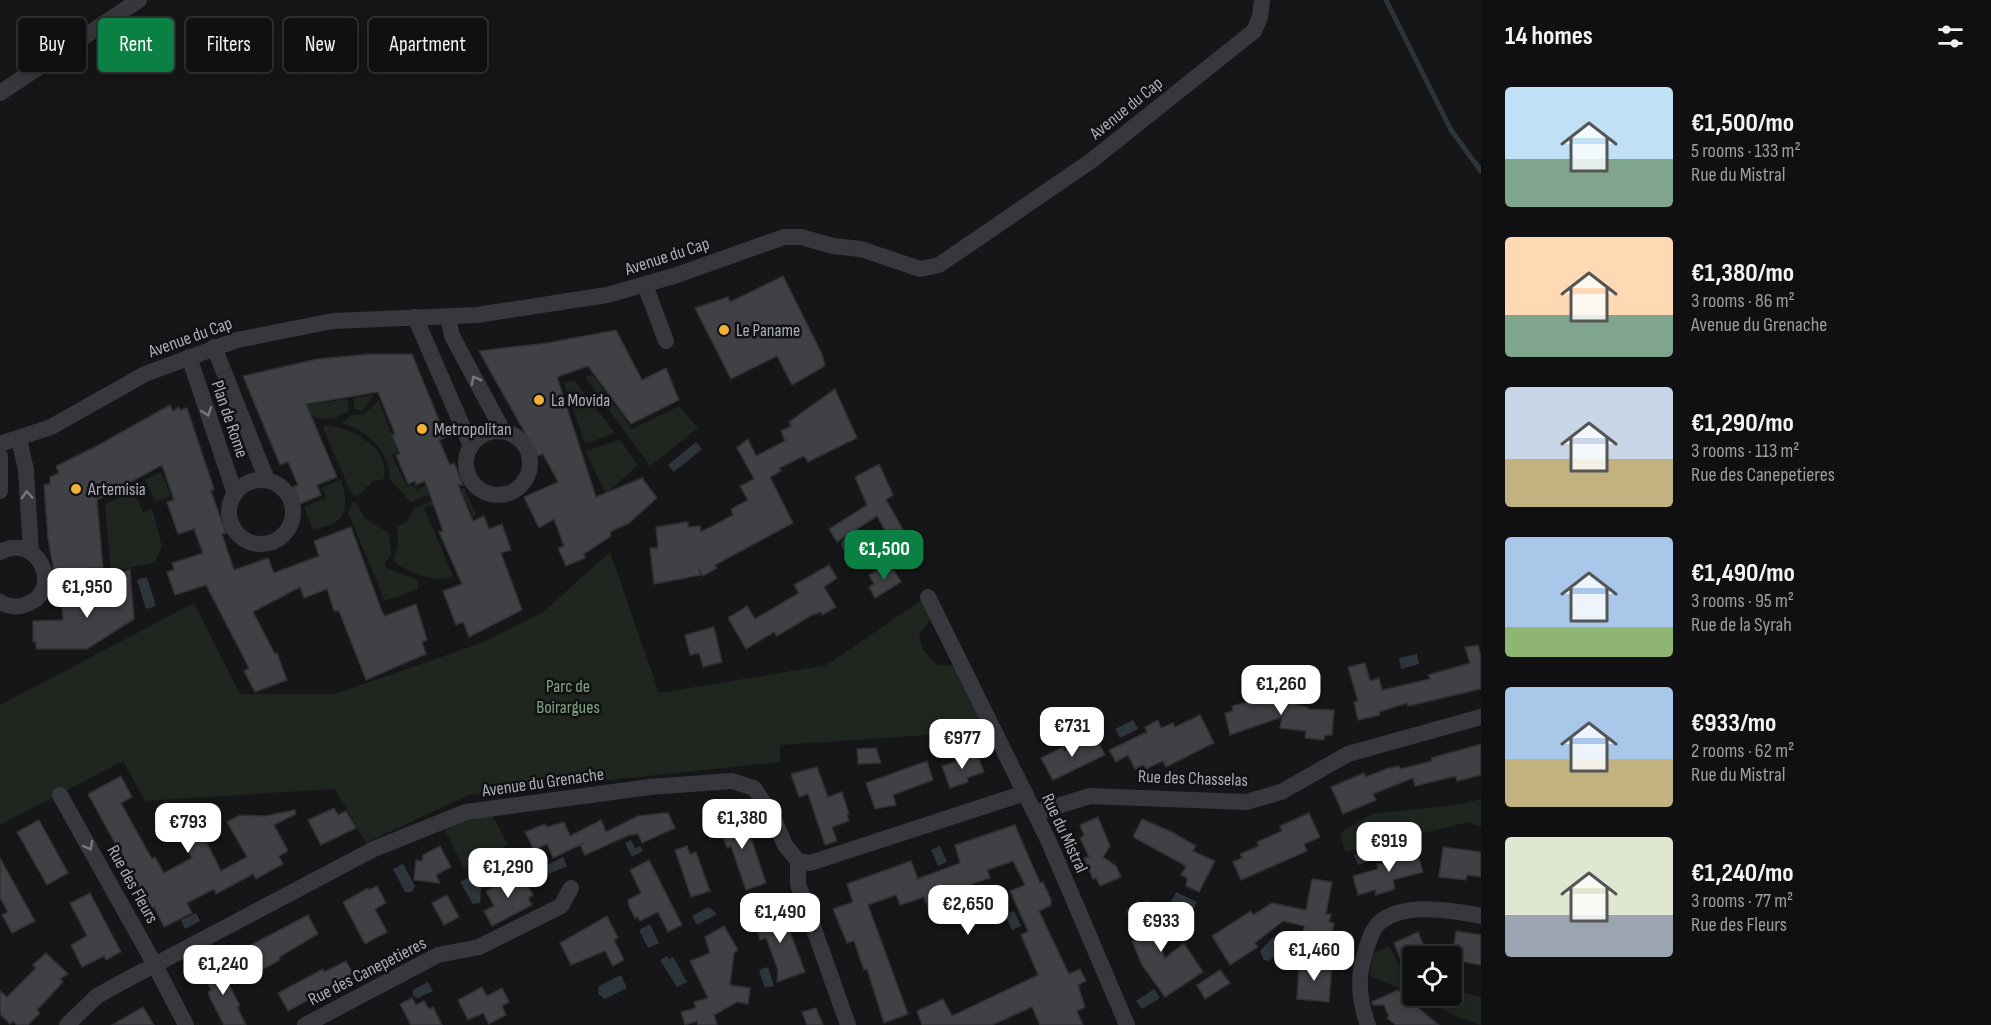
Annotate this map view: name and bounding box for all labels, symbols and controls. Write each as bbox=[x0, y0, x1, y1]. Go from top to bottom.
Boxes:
chip: Buy bbox=[18, 18, 86, 72]
chip: Rent bbox=[98, 18, 174, 72]
chip: Filters bbox=[186, 18, 272, 72]
chip: New bbox=[284, 18, 357, 72]
chip: Apartment bbox=[369, 18, 487, 72]
icon: filters bbox=[1934, 20, 1967, 53]
text: 14 homes bbox=[1505, 21, 1593, 52]
street label: Avenue du Cap bbox=[1085, 73, 1167, 145]
text: €1,500/mo bbox=[1691, 108, 1794, 139]
icon: home bbox=[1553, 111, 1625, 183]
text: 5 rooms · 133 m² bbox=[1691, 139, 1801, 163]
text: Rue du Mistral bbox=[1691, 163, 1785, 187]
street label: Avenue du Cap bbox=[621, 233, 712, 280]
text: €1,380/mo bbox=[1691, 258, 1794, 289]
icon: home bbox=[1553, 261, 1625, 333]
text: 3 rooms · 86 m² bbox=[1691, 289, 1795, 313]
street label: Avenue du Cap bbox=[144, 313, 235, 363]
text: Avenue du Grenache bbox=[1691, 313, 1827, 337]
place label: Le Paname bbox=[736, 320, 800, 341]
marker: Le Paname bbox=[717, 323, 731, 337]
one-way arrow bbox=[471, 375, 482, 386]
street label: Plan de Rome bbox=[207, 378, 253, 461]
place label: La Movida bbox=[551, 390, 610, 411]
marker: La Movida bbox=[532, 393, 546, 407]
one-way arrow bbox=[200, 406, 213, 417]
text: €1,290/mo bbox=[1691, 408, 1794, 439]
icon: home bbox=[1553, 411, 1625, 483]
place label: Metropolitan bbox=[434, 419, 512, 440]
marker: Metropolitan bbox=[415, 422, 429, 436]
text: 3 rooms · 113 m² bbox=[1691, 439, 1800, 463]
text: Rue des Canepetieres bbox=[1691, 463, 1835, 487]
place label: Artemisia bbox=[87, 479, 146, 500]
marker: Artemisia bbox=[69, 482, 83, 496]
one-way arrow bbox=[21, 490, 34, 499]
pin: €1,500 bbox=[835, 530, 933, 581]
text: €1,500 bbox=[858, 537, 910, 561]
text: €1,490/mo bbox=[1691, 558, 1795, 589]
icon: home bbox=[1553, 561, 1625, 633]
pin: €1,950 bbox=[38, 568, 136, 619]
text: €1,950 bbox=[61, 575, 113, 599]
text: 3 rooms · 95 m² bbox=[1691, 589, 1794, 613]
text: Rue de la Syrah bbox=[1691, 613, 1792, 637]
pin: €1,260 bbox=[1232, 665, 1330, 716]
text: €1,260 bbox=[1255, 672, 1307, 696]
park label: Parc de Boirargues bbox=[536, 676, 600, 718]
pin: €731 bbox=[1036, 707, 1108, 758]
text: €933/mo bbox=[1691, 708, 1776, 739]
icon: home bbox=[1553, 711, 1625, 783]
text: €731 bbox=[1054, 714, 1090, 738]
pin: €977 bbox=[926, 719, 998, 770]
text: €977 bbox=[943, 726, 981, 750]
text: 2 rooms · 62 m² bbox=[1691, 739, 1794, 763]
text: Rue du Mistral bbox=[1691, 763, 1785, 787]
street label: Avenue du Grenache bbox=[480, 764, 605, 802]
street label: Rue des Chasselas bbox=[1138, 766, 1248, 791]
street label: Rue du Mistral bbox=[1037, 790, 1092, 876]
pin: €1,380 bbox=[693, 799, 791, 850]
pin: €793 bbox=[152, 803, 224, 854]
text: €1,380 bbox=[716, 806, 768, 830]
text: €793 bbox=[169, 810, 207, 834]
pin: €919 bbox=[1353, 822, 1425, 873]
text: €919 bbox=[1370, 829, 1408, 853]
one-way arrow bbox=[82, 840, 93, 850]
street label: Rue des Fleurs bbox=[102, 841, 163, 927]
pin: €1,290 bbox=[459, 848, 557, 899]
text: €1,290 bbox=[482, 855, 534, 879]
text: €1,240/mo bbox=[1691, 858, 1794, 889]
icon: home bbox=[1553, 861, 1625, 933]
pin: €2,650 bbox=[919, 885, 1017, 936]
text: 3 rooms · 77 m² bbox=[1691, 889, 1793, 913]
text: €2,650 bbox=[942, 892, 994, 916]
pin: €1,490 bbox=[731, 893, 829, 944]
text: €1,490 bbox=[754, 900, 806, 924]
pin: €933 bbox=[1125, 902, 1197, 953]
text: €933 bbox=[1142, 909, 1180, 933]
text: Rue des Fleurs bbox=[1691, 913, 1787, 937]
pin: €1,460 bbox=[1265, 931, 1363, 982]
street label: Rue des Canepetieres bbox=[305, 933, 430, 1010]
text: €1,460 bbox=[1288, 938, 1340, 962]
pin: €1,240 bbox=[174, 945, 272, 996]
map controls bbox=[1402, 946, 1462, 1006]
button: locate bbox=[1402, 946, 1462, 1006]
text: €1,240 bbox=[198, 952, 248, 976]

